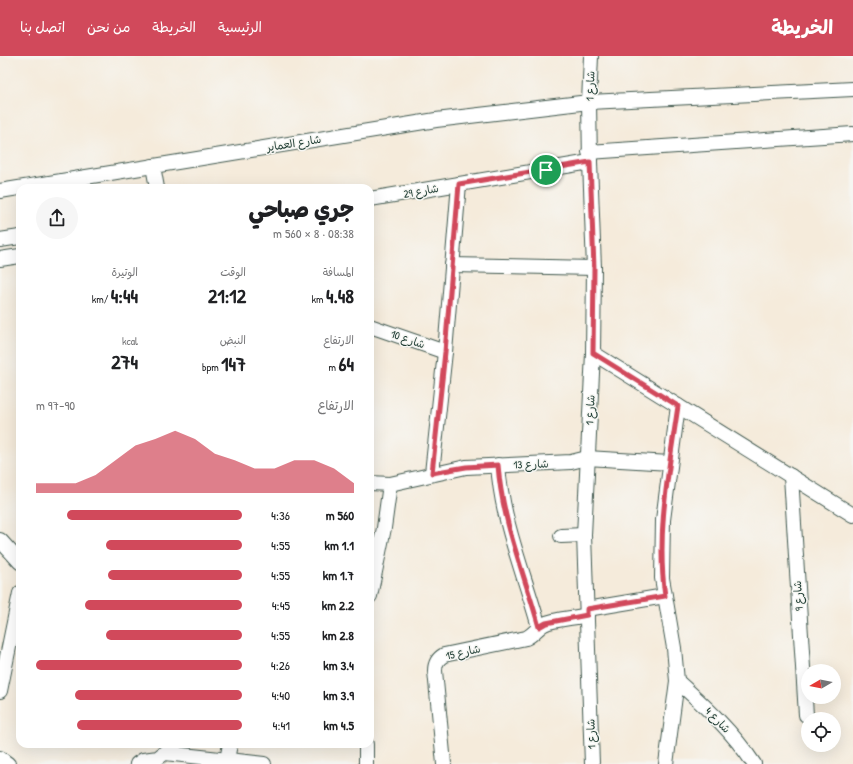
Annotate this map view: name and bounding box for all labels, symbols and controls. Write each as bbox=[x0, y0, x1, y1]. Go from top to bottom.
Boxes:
text: الخريطة bbox=[771, 14, 833, 40]
text: اتصل بنا bbox=[20, 17, 65, 36]
text: من نحن bbox=[87, 17, 130, 36]
text: الخريطة bbox=[152, 17, 196, 36]
text: الرئيسية bbox=[218, 17, 262, 36]
street label: شارع 1 bbox=[582, 71, 600, 101]
street label: شارع العماير bbox=[265, 132, 323, 156]
pin bbox=[529, 153, 563, 187]
icon: arrive bbox=[535, 159, 557, 181]
street label: شارع 29 bbox=[402, 181, 440, 203]
text: جري صباحي bbox=[249, 194, 354, 224]
button: share bbox=[36, 197, 78, 239]
text: 08:38 · 8 × 560 m bbox=[273, 224, 354, 242]
text: الوتيرة bbox=[111, 265, 138, 279]
text: الوقت bbox=[220, 265, 246, 279]
text: المسافة bbox=[323, 265, 354, 279]
text: 4:44 bbox=[111, 282, 138, 309]
text: 21:12 bbox=[208, 282, 246, 309]
text: 4.48 bbox=[326, 282, 354, 309]
text: /km bbox=[92, 292, 111, 306]
text: km bbox=[311, 292, 326, 306]
street label: شارع 10 bbox=[388, 327, 427, 353]
text: النبض bbox=[220, 333, 246, 347]
text: الارتفاع bbox=[323, 333, 354, 347]
text: kcal bbox=[122, 334, 138, 348]
text: 274 bbox=[111, 348, 138, 375]
text: 147 bbox=[221, 350, 246, 377]
text: 64 bbox=[339, 350, 354, 377]
text: bpm bbox=[202, 360, 221, 374]
text: m bbox=[329, 360, 339, 374]
street label: شارع 1 bbox=[582, 394, 600, 426]
text: 90–97 m bbox=[36, 396, 75, 414]
text: الارتفاع bbox=[318, 396, 354, 414]
street label: شارع 13 bbox=[513, 456, 549, 474]
text: 4:36 bbox=[271, 506, 290, 524]
text: 560 m bbox=[326, 506, 354, 524]
text: 4:55 bbox=[271, 536, 290, 554]
text: 1.1 km bbox=[325, 536, 354, 554]
text: 4:55 bbox=[271, 566, 290, 584]
text: 1.7 km bbox=[323, 566, 354, 584]
street label: شارع 9 bbox=[790, 580, 808, 612]
text: 4:45 bbox=[272, 596, 290, 614]
text: 2.2 km bbox=[322, 596, 354, 614]
text: 4:55 bbox=[271, 626, 290, 644]
text: 2.8 km bbox=[322, 626, 354, 644]
street label: شارع 15 bbox=[444, 641, 482, 665]
text: 4:26 bbox=[271, 656, 290, 674]
text: 3.4 km bbox=[323, 656, 354, 674]
north arrow bbox=[801, 664, 841, 704]
map controls bbox=[801, 664, 841, 752]
text: 4:40 bbox=[271, 686, 290, 704]
text: 3.9 km bbox=[323, 686, 354, 704]
street label: شارع 4 bbox=[701, 704, 734, 737]
button: locate bbox=[801, 712, 841, 752]
text: 4:41 bbox=[273, 716, 290, 734]
text: 4.5 km bbox=[324, 716, 354, 734]
street label: شارع 1 bbox=[583, 719, 601, 749]

